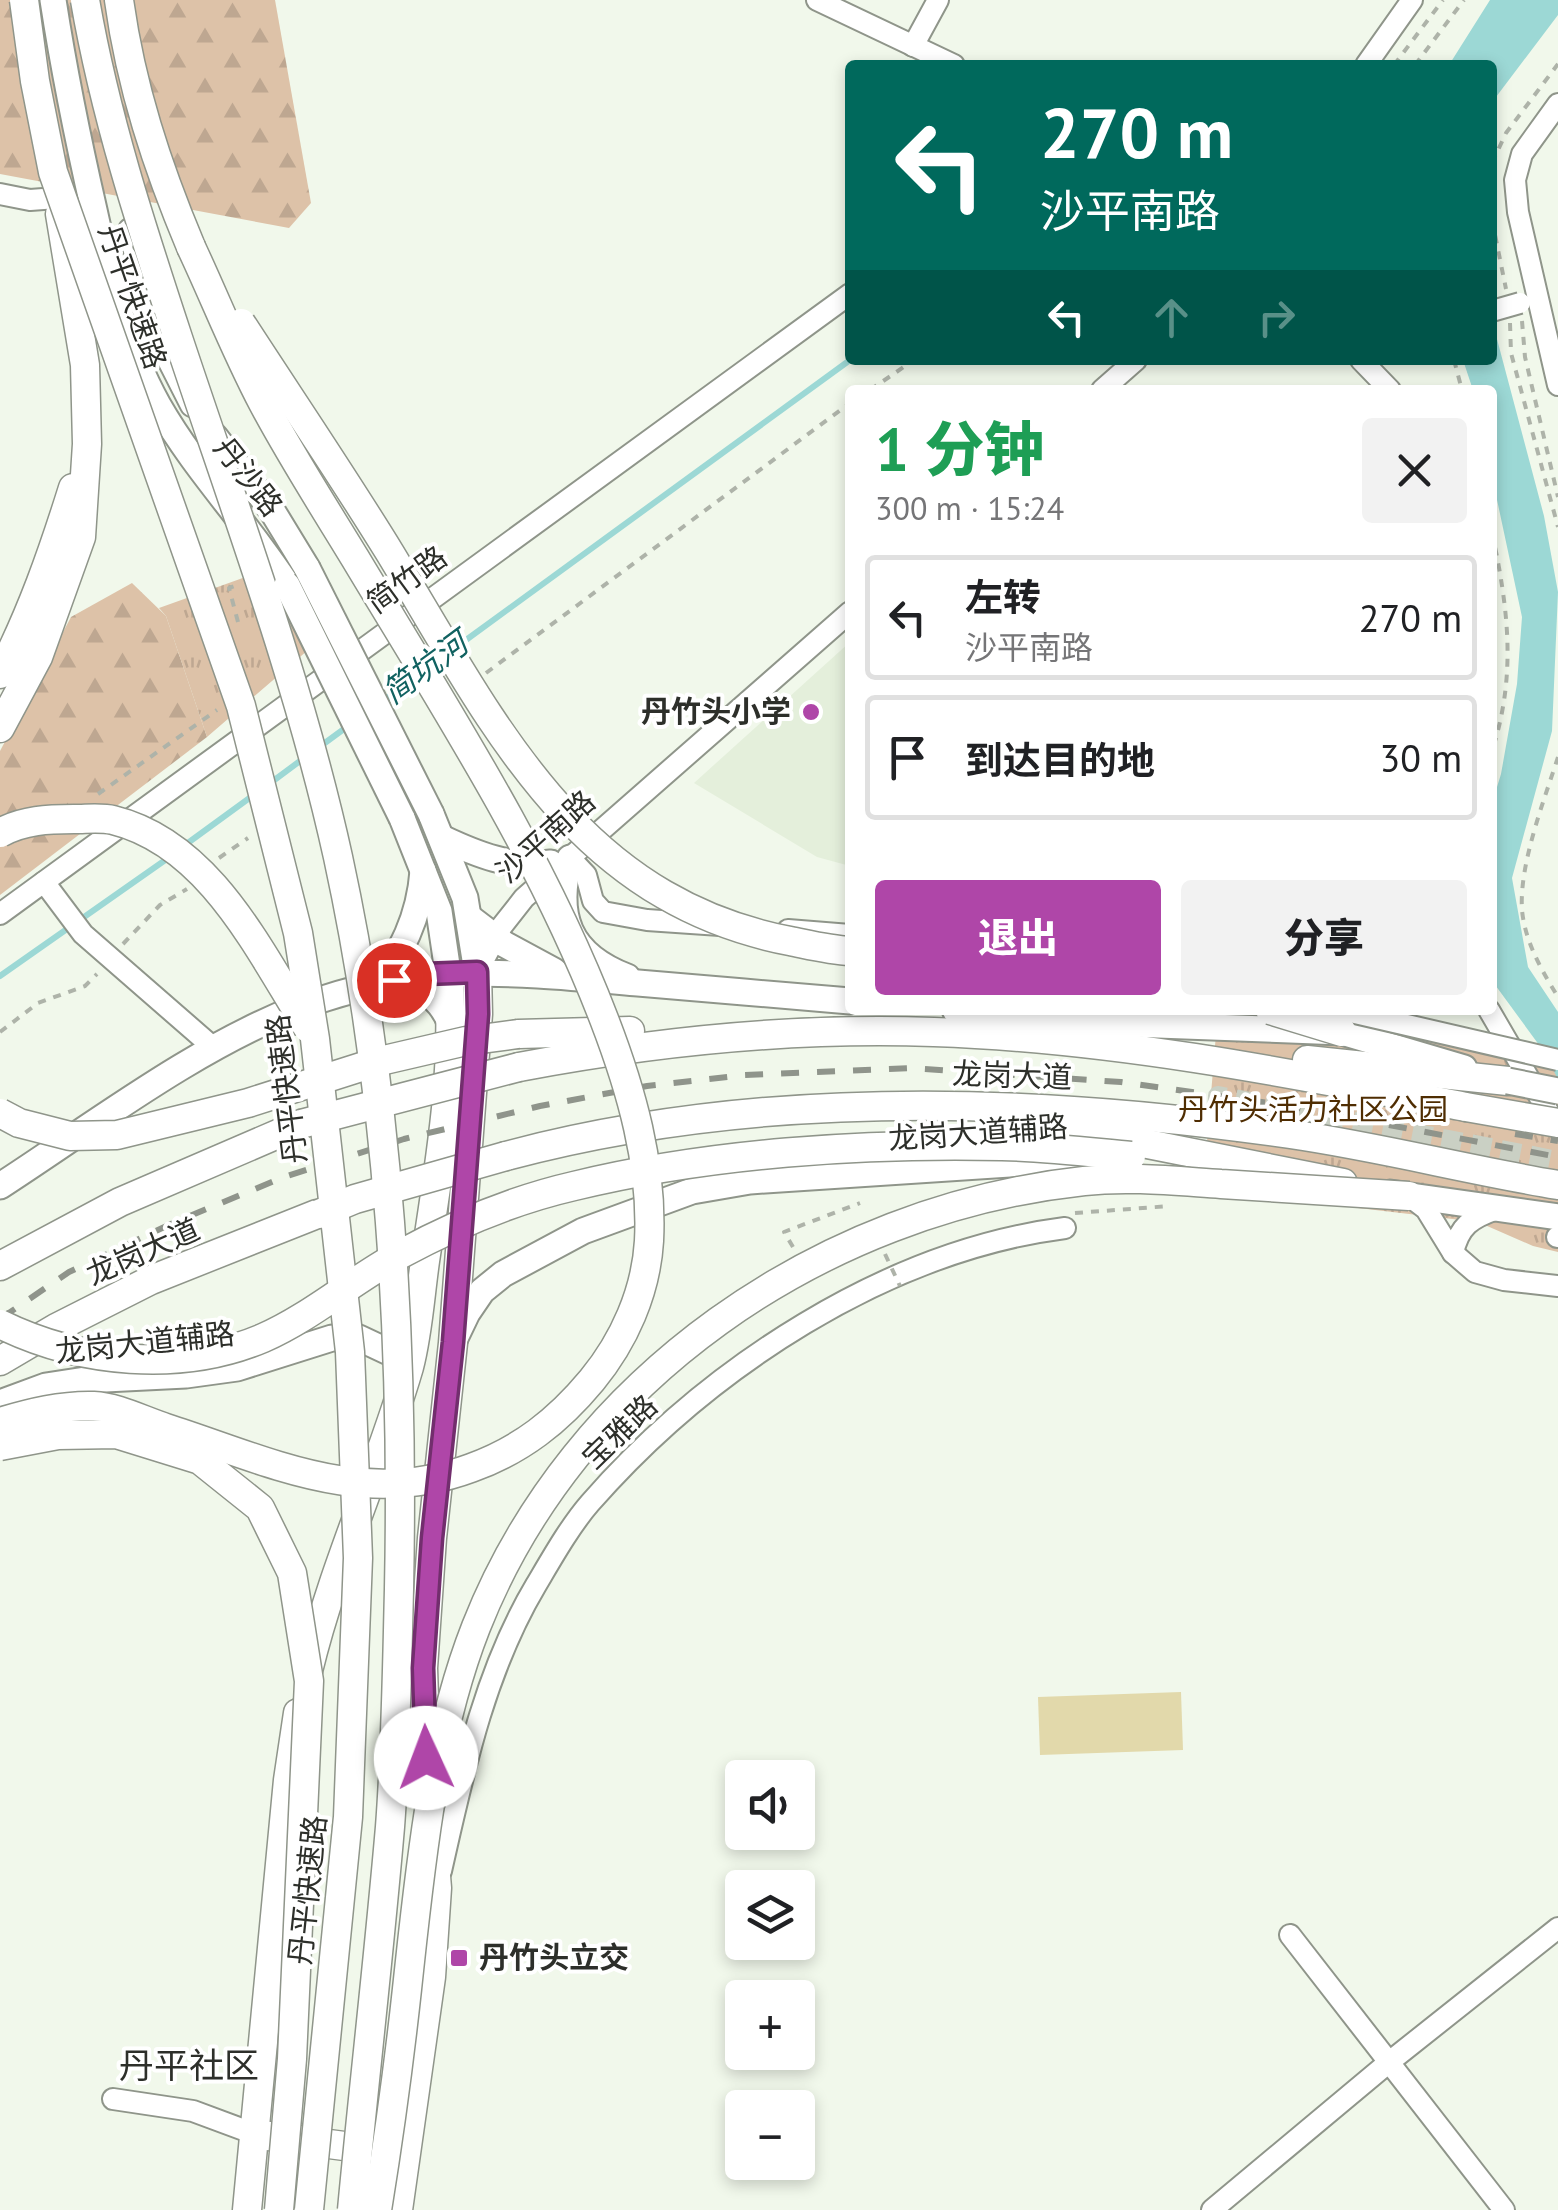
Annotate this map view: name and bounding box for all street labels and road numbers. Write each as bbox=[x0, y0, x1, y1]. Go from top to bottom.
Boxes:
street label: 丹平快速路 bbox=[91, 219, 176, 374]
street label: 丹沙路 bbox=[206, 429, 292, 524]
street label: 简竹路 bbox=[358, 537, 454, 621]
street label: 沙平南路 bbox=[487, 781, 603, 891]
street label: 丹平快速路 bbox=[257, 1012, 314, 1166]
street label: 龙岗大道 bbox=[951, 1053, 1073, 1096]
street label: 龙岗大道辅路 bbox=[887, 1106, 1069, 1157]
street label: 龙岗大道 bbox=[80, 1208, 205, 1293]
street label: 龙岗大道辅路 bbox=[53, 1313, 236, 1370]
street label: 宝雅路 bbox=[573, 1386, 665, 1476]
street label: 丹平快速路 bbox=[279, 1813, 334, 1966]

